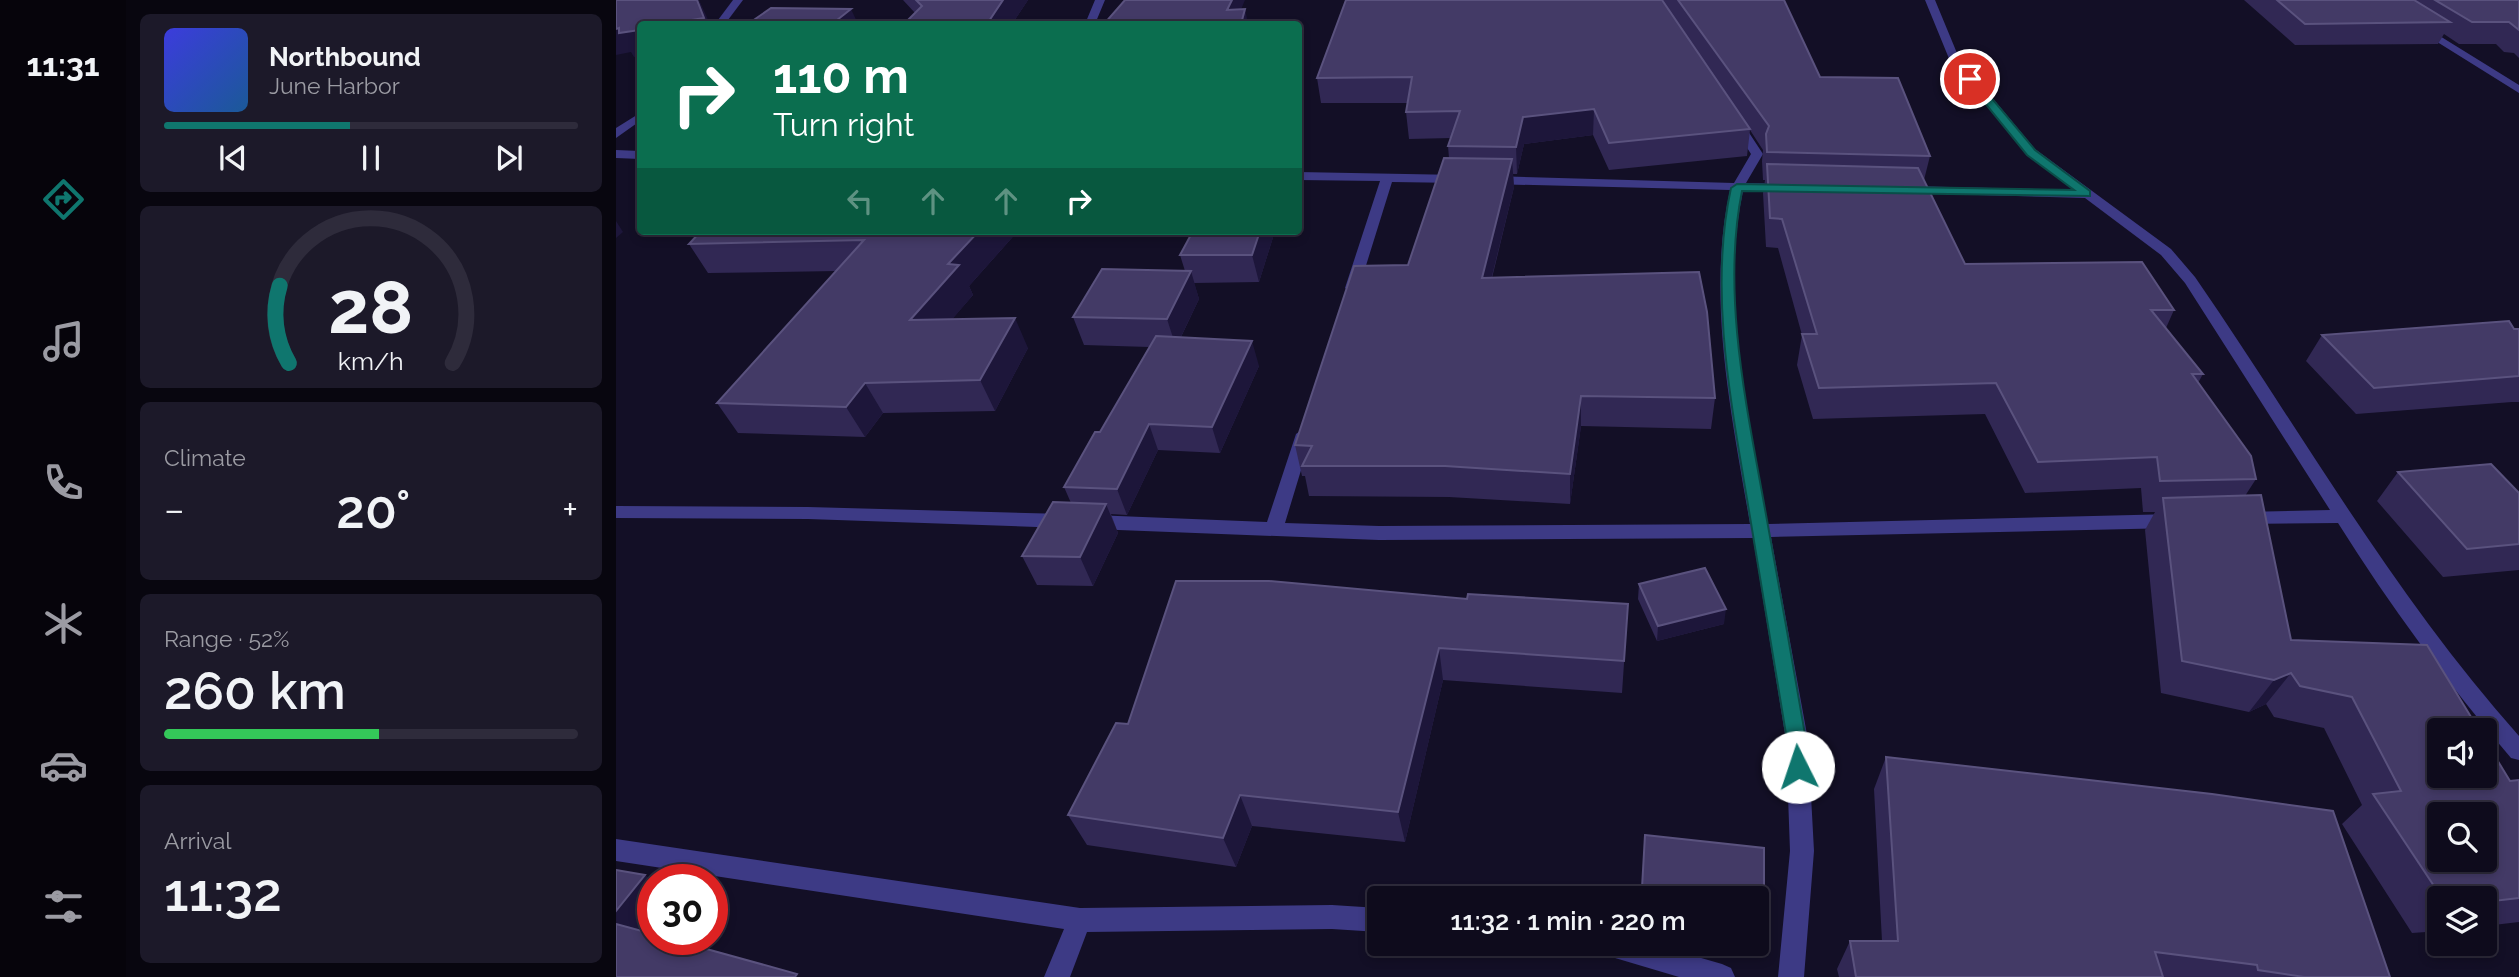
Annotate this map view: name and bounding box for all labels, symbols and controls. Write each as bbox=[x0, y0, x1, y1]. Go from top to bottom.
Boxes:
text: Northbound bbox=[269, 42, 421, 72]
text: 11:31 bbox=[26, 46, 100, 83]
text: 110 m bbox=[773, 47, 909, 104]
icon: right bbox=[658, 49, 749, 140]
pin bbox=[1940, 49, 2000, 109]
icon: arrive bbox=[1951, 60, 1989, 98]
text: June Harbor bbox=[269, 72, 400, 99]
text: Turn right bbox=[773, 106, 914, 143]
icon: previous bbox=[214, 139, 252, 177]
icon: pause bbox=[352, 139, 390, 177]
icon: next bbox=[490, 139, 528, 177]
icon: directions bbox=[39, 175, 88, 224]
icon: left bbox=[841, 182, 879, 220]
icon: ahead bbox=[914, 182, 952, 220]
icon: ahead bbox=[987, 182, 1025, 220]
icon: right bbox=[1060, 182, 1098, 220]
text: 28 bbox=[328, 265, 414, 350]
icon: music bbox=[39, 317, 88, 366]
text: km/h bbox=[338, 346, 404, 376]
text: Climate bbox=[164, 444, 246, 471]
icon: phone bbox=[39, 458, 88, 507]
text: 20° bbox=[336, 479, 410, 540]
text: − bbox=[164, 487, 184, 532]
text: + bbox=[562, 487, 578, 532]
icon: climate bbox=[39, 599, 88, 648]
text: Range · 52% bbox=[164, 625, 290, 652]
text: 260 km bbox=[164, 660, 346, 721]
map controls bbox=[2427, 718, 2497, 956]
button: sound bbox=[2427, 718, 2497, 788]
position arrow bbox=[1761, 730, 1835, 804]
icon: car bbox=[39, 741, 88, 790]
button: search bbox=[2427, 802, 2497, 872]
text: Arrival bbox=[164, 827, 231, 854]
text: 11:32 bbox=[164, 862, 282, 923]
speed limit sign: 30 bbox=[637, 864, 728, 955]
icon: filters bbox=[39, 882, 88, 931]
button: layers bbox=[2427, 886, 2497, 956]
text: 11:32 · 1 min · 220 m bbox=[1450, 906, 1686, 936]

